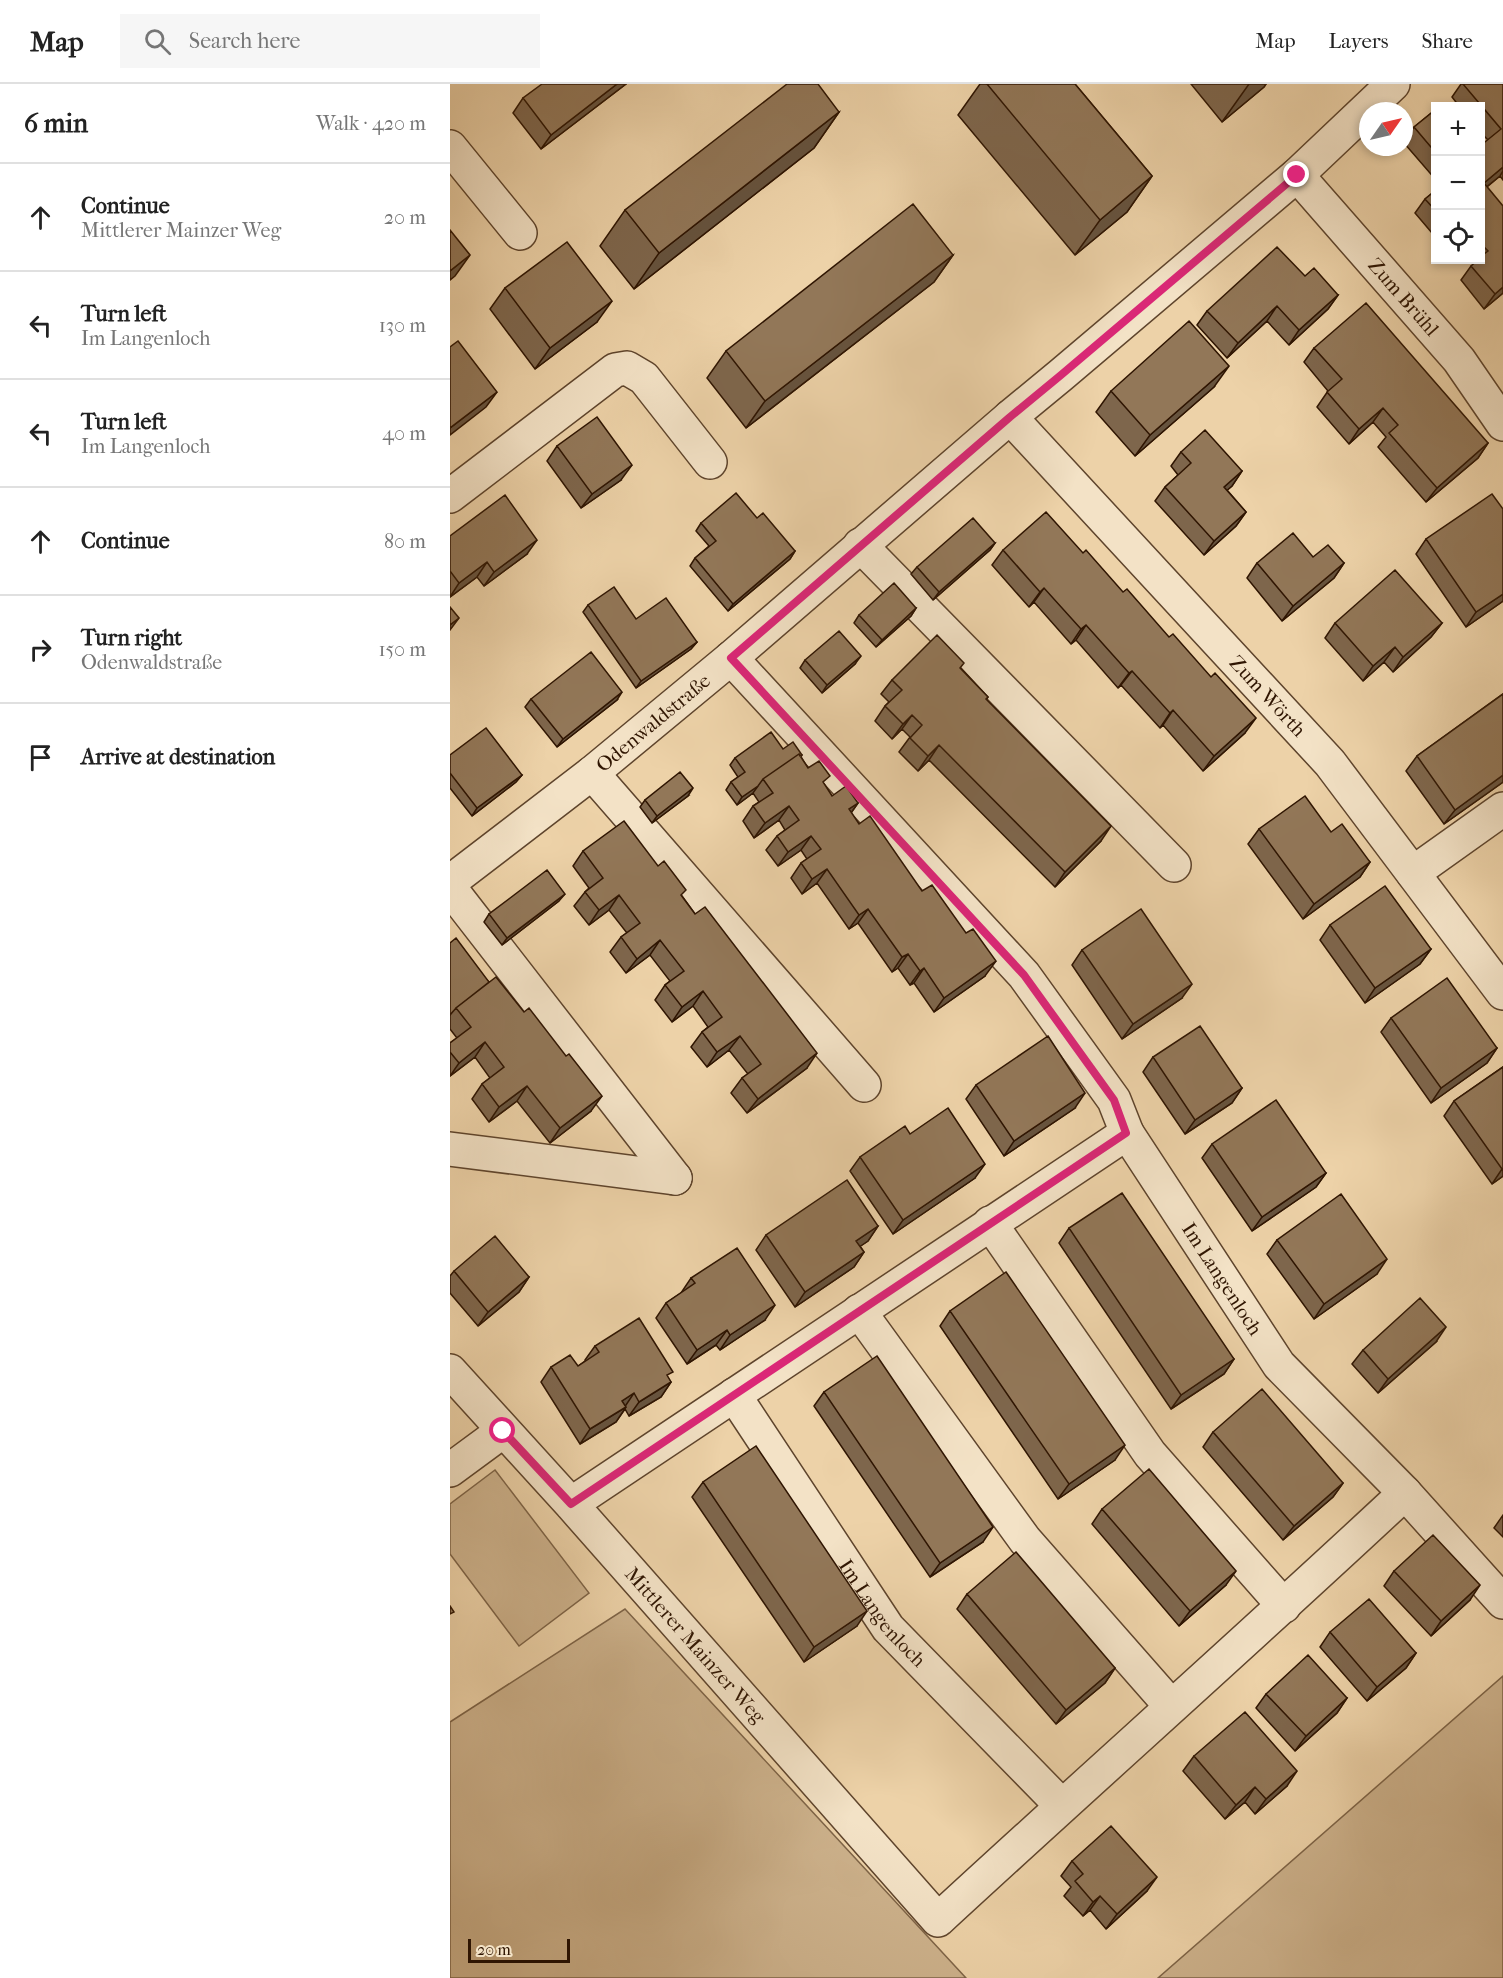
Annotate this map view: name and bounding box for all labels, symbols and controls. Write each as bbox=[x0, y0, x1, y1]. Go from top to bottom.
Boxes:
search box bbox=[120, 14, 540, 68]
text: Map bbox=[30, 25, 84, 58]
icon: search bbox=[141, 25, 174, 58]
text: Search here bbox=[189, 28, 300, 54]
text: Map bbox=[1255, 29, 1296, 53]
text: Layers bbox=[1329, 29, 1388, 53]
text: Share bbox=[1421, 29, 1473, 53]
north arrow bbox=[1359, 102, 1413, 156]
map controls bbox=[1431, 102, 1485, 264]
button: + bbox=[1431, 102, 1485, 156]
text: 6 min bbox=[24, 108, 88, 139]
text: Walk · 420 m bbox=[316, 112, 426, 135]
button: − bbox=[1431, 156, 1485, 210]
route end bbox=[1283, 161, 1309, 187]
text: Continue bbox=[81, 193, 170, 219]
icon: ahead bbox=[24, 201, 57, 234]
text: 20 m bbox=[384, 206, 426, 229]
button: locate bbox=[1431, 210, 1485, 264]
text: Mittlerer Mainzer Weg bbox=[81, 219, 281, 242]
street label: Zum Brühl bbox=[1364, 253, 1444, 341]
text: Turn left bbox=[81, 301, 167, 327]
icon: left bbox=[24, 309, 57, 342]
text: 130 m bbox=[379, 314, 426, 337]
text: Im Langenloch bbox=[81, 327, 210, 350]
text: Turn left bbox=[81, 409, 167, 435]
icon: left bbox=[24, 417, 57, 450]
text: 40 m bbox=[382, 422, 426, 445]
text: Im Langenloch bbox=[81, 435, 210, 458]
icon: ahead bbox=[24, 525, 57, 558]
text: Continue bbox=[81, 528, 170, 554]
text: 80 m bbox=[384, 530, 426, 553]
text: Turn right bbox=[81, 625, 182, 651]
icon: right bbox=[24, 633, 57, 666]
text: 150 m bbox=[378, 638, 426, 661]
text: Odenwaldstraße bbox=[81, 651, 222, 674]
street label: Zum Wörth bbox=[1225, 651, 1312, 742]
street label: Odenwaldstraße bbox=[591, 669, 715, 777]
icon: arrive bbox=[24, 741, 57, 774]
text: Arrive at destination bbox=[81, 744, 275, 770]
street label: Im Langenloch bbox=[1177, 1218, 1267, 1340]
route start bbox=[489, 1417, 515, 1443]
street label: Im Langenloch bbox=[834, 1555, 931, 1672]
street label: Mittlerer Mainzer Weg bbox=[621, 1562, 771, 1728]
scale bar bbox=[468, 1936, 570, 1964]
text: 20 m bbox=[477, 1940, 511, 1959]

